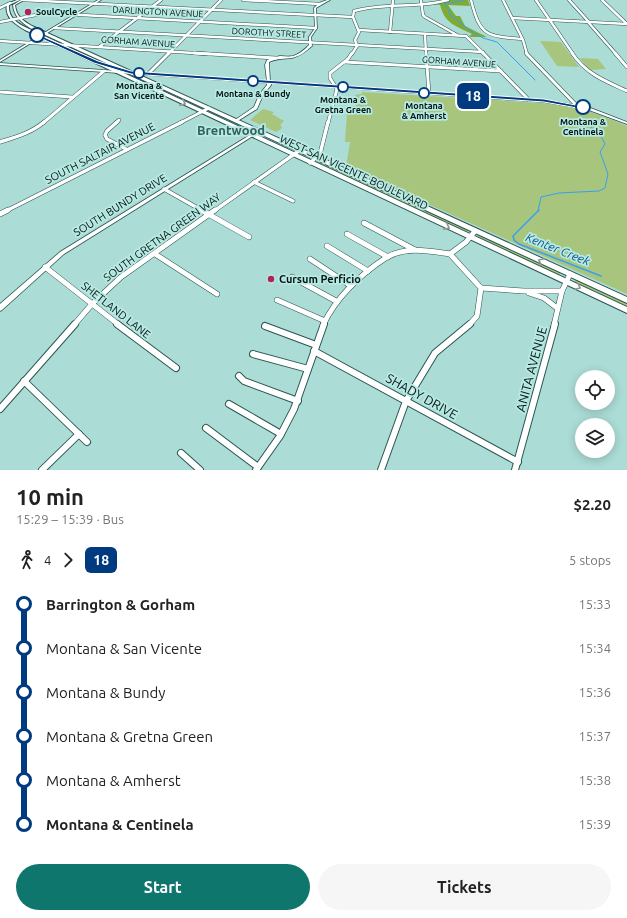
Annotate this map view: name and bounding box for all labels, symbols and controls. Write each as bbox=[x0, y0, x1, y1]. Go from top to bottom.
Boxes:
street label: DARLINGTON AVENUE bbox=[112, 5, 204, 19]
marker: SoulCycle bbox=[23, 7, 33, 17]
place label: SoulCycle bbox=[36, 7, 77, 17]
street label: DOROTHY STREET bbox=[231, 26, 307, 40]
unlabelled marker bbox=[29, 27, 45, 43]
street label: GORHAM AVENUE bbox=[101, 34, 175, 50]
street label: GORHAM AVENUE bbox=[422, 54, 496, 70]
marker: Montana & San Vicente bbox=[133, 67, 145, 79]
marker: Montana & Bundy bbox=[247, 75, 259, 87]
place label: Montana & San Vicente bbox=[114, 81, 164, 101]
marker: Montana & Gretna Green bbox=[337, 81, 349, 93]
line badge: 18 bbox=[455, 83, 491, 109]
marker: Montana & Amherst bbox=[418, 87, 430, 99]
text: 18 bbox=[465, 88, 481, 104]
place label: Montana & Bundy bbox=[216, 89, 291, 99]
place label: Montana & Gretna Green bbox=[315, 95, 371, 115]
one-way arrow bbox=[178, 98, 186, 106]
marker: Montana & Centinela bbox=[575, 99, 591, 115]
place label: Montana & Amherst bbox=[402, 101, 446, 121]
place label: Montana & Centinela bbox=[560, 117, 607, 137]
street label: SOUTH SALTAIR AVENUE bbox=[43, 120, 157, 186]
district label: Brentwood bbox=[197, 123, 265, 137]
street label: WEST SAN VICENTE BOULEVARD bbox=[278, 132, 430, 212]
street label: SOUTH BUNDY DRIVE bbox=[71, 171, 169, 239]
street label: SOUTH GRETNA GREEN WAY bbox=[101, 190, 223, 284]
one-way arrow bbox=[442, 222, 450, 230]
water label: Kenter Creek bbox=[524, 230, 593, 268]
one-way arrow bbox=[537, 258, 545, 266]
place label: Cursum Perficio bbox=[279, 273, 361, 285]
marker: Cursum Perficio bbox=[266, 274, 276, 284]
street label: SHETLAND LANE bbox=[79, 279, 153, 341]
one-way arrow bbox=[573, 282, 581, 290]
street label: ANITA AVENUE bbox=[513, 325, 549, 413]
map controls bbox=[575, 370, 615, 458]
button: locate bbox=[575, 370, 615, 410]
street label: SHADY DRIVE bbox=[384, 371, 460, 421]
button: layers bbox=[575, 418, 615, 458]
text: 10 min bbox=[16, 484, 84, 509]
text: $2.20 bbox=[573, 496, 611, 513]
text: 15:29 – 15:39 · Bus bbox=[16, 512, 124, 526]
icon: walk bbox=[16, 549, 38, 571]
icon: forward bbox=[57, 549, 79, 571]
text: 18 bbox=[93, 552, 109, 568]
text: 4 bbox=[44, 553, 51, 567]
text: 5 stops bbox=[569, 553, 611, 567]
text: Barrington & Gorham bbox=[46, 596, 195, 613]
text: 15:33 bbox=[578, 597, 611, 611]
text: Montana & San Vicente bbox=[46, 640, 202, 657]
text: 15:34 bbox=[578, 641, 611, 655]
text: Montana & Bundy bbox=[46, 684, 166, 701]
text: 15:36 bbox=[578, 685, 611, 699]
text: Montana & Gretna Green bbox=[46, 728, 213, 745]
text: 15:37 bbox=[578, 729, 611, 743]
text: Montana & Amherst bbox=[46, 772, 181, 789]
text: 15:38 bbox=[578, 773, 611, 787]
text: Montana & Centinela bbox=[46, 816, 194, 833]
text: 15:39 bbox=[578, 817, 611, 831]
button: Start bbox=[16, 864, 310, 910]
button: Tickets bbox=[318, 864, 611, 910]

